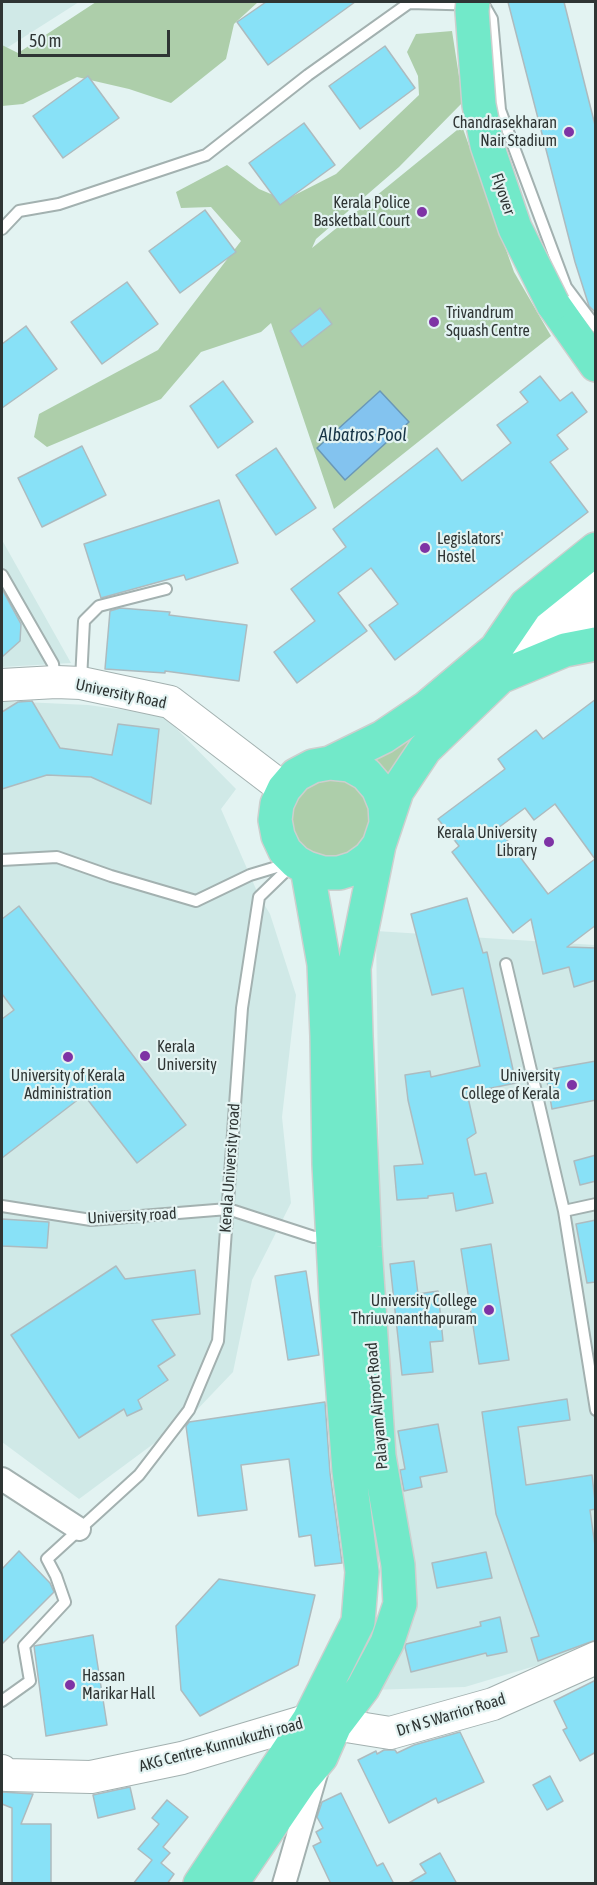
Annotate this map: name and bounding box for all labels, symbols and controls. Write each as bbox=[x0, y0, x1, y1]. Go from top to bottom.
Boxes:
scale bar bbox=[21, 18, 172, 56]
text: 50 m bbox=[29, 30, 61, 51]
place label: Chandrasekharan Nair Stadium bbox=[453, 113, 557, 151]
marker: Chandrasekharan Nair Stadium bbox=[562, 125, 576, 139]
street label: Flyover bbox=[487, 171, 519, 217]
place label: Kerala Police Basketball Court bbox=[313, 193, 410, 231]
marker: Kerala Police Basketball Court bbox=[415, 205, 429, 219]
place label: Trivandrum Squash Centre bbox=[446, 303, 530, 341]
marker: Trivandrum Squash Centre bbox=[427, 315, 441, 329]
water label: Albatros Pool bbox=[319, 424, 407, 446]
place label: Legislators' Hostel bbox=[437, 529, 503, 567]
marker: Legislators' Hostel bbox=[418, 541, 432, 555]
street label: University Road bbox=[74, 675, 168, 713]
place label: Kerala University Library bbox=[437, 823, 537, 861]
marker: Kerala University Library bbox=[542, 835, 556, 849]
place label: Kerala University bbox=[157, 1037, 217, 1075]
marker: Kerala University bbox=[138, 1049, 152, 1063]
marker: University of Kerala Administration bbox=[61, 1050, 75, 1064]
place label: University of Kerala Administration bbox=[11, 1066, 125, 1104]
place label: University College of Kerala bbox=[461, 1066, 560, 1104]
marker: University College of Kerala bbox=[565, 1078, 579, 1092]
street label: Kerala University road bbox=[216, 1103, 244, 1233]
street label: University road bbox=[87, 1204, 177, 1228]
place label: University College Thriuvananthapuram bbox=[351, 1291, 477, 1329]
marker: University College Thriuvananthapuram bbox=[482, 1303, 496, 1317]
street label: Palayam Airport Road bbox=[362, 1342, 392, 1470]
place label: Hassan Marikar Hall bbox=[82, 1666, 155, 1704]
marker: Hassan Marikar Hall bbox=[63, 1678, 77, 1692]
street label: Dr N S Warrior Road bbox=[394, 1689, 508, 1741]
street label: AKG Centre-Kunnukuzhi road bbox=[137, 1714, 305, 1776]

